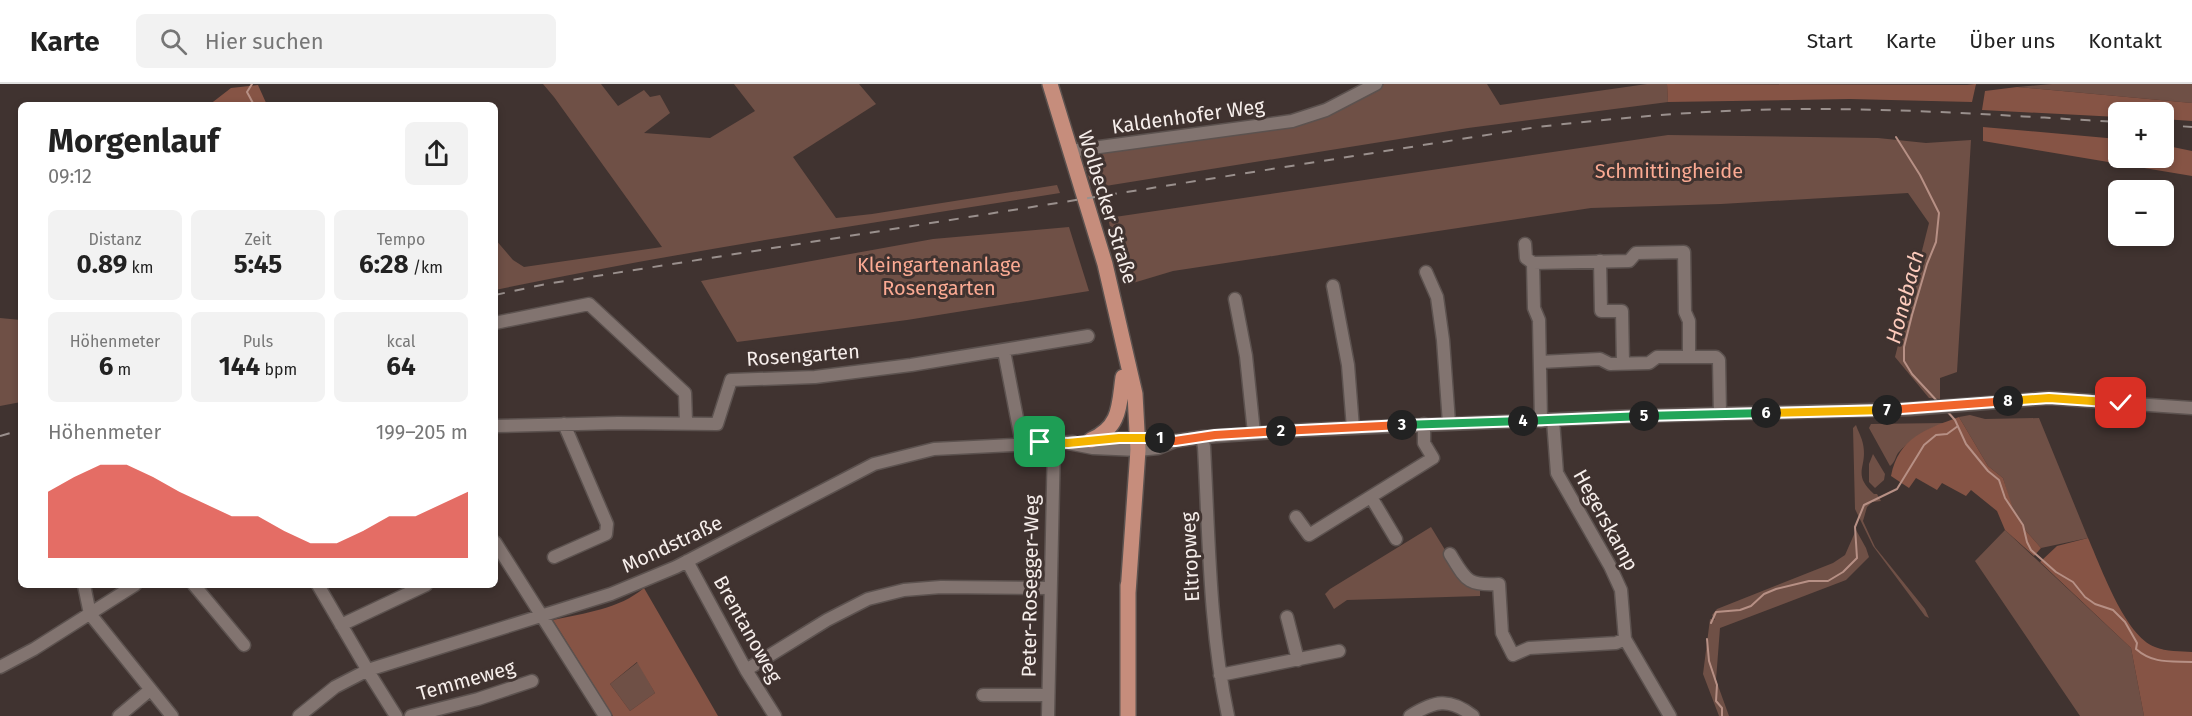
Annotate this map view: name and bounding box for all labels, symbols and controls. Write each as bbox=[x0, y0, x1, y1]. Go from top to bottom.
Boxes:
search box bbox=[136, 14, 556, 68]
text: Karte bbox=[30, 25, 100, 58]
icon: search bbox=[157, 25, 190, 58]
text: Hier suchen bbox=[205, 28, 324, 55]
text: Start bbox=[1807, 28, 1853, 54]
text: Karte bbox=[1886, 28, 1936, 54]
text: Über uns bbox=[1969, 28, 2055, 54]
text: Kontakt bbox=[2088, 28, 2162, 54]
street label: Kaldenhofer Weg bbox=[1110, 93, 1267, 139]
map controls bbox=[2108, 102, 2174, 246]
button: + bbox=[2108, 102, 2174, 168]
text: Morgenlauf bbox=[48, 121, 219, 161]
button: share bbox=[405, 122, 468, 185]
street label: Wolbecker Straße bbox=[1073, 127, 1143, 287]
park label: Schmittingheide bbox=[1595, 159, 1743, 183]
text: 09:12 bbox=[48, 164, 92, 188]
button: − bbox=[2108, 180, 2174, 246]
text: Distanz bbox=[88, 230, 142, 249]
text: Zeit bbox=[244, 230, 272, 249]
text: Tempo bbox=[377, 230, 425, 249]
water label: Honebach bbox=[1880, 247, 1930, 347]
text: 0.89 bbox=[77, 249, 127, 280]
text: 5:45 bbox=[234, 249, 282, 280]
text: 6:28 bbox=[359, 249, 408, 280]
park label: Kleingartenanlage Rosengarten bbox=[857, 253, 1021, 300]
text: km bbox=[127, 258, 153, 277]
text: /km bbox=[408, 258, 443, 277]
text: Höhenmeter bbox=[70, 332, 160, 351]
text: Puls bbox=[243, 332, 273, 351]
text: kcal bbox=[387, 332, 415, 351]
street label: Rosengarten bbox=[745, 339, 861, 371]
text: 6 bbox=[99, 351, 113, 382]
text: 144 bbox=[219, 351, 260, 382]
text: 64 bbox=[386, 351, 416, 382]
text: m bbox=[113, 360, 131, 379]
text: bpm bbox=[260, 360, 297, 379]
pin bbox=[2095, 377, 2146, 428]
pin: 8 bbox=[1993, 386, 2023, 416]
icon: check bbox=[2104, 386, 2137, 419]
text: 8 bbox=[2003, 391, 2013, 410]
pin: 7 bbox=[1872, 395, 1902, 425]
pin: 6 bbox=[1751, 398, 1781, 428]
text: 7 bbox=[1883, 400, 1891, 419]
pin: 5 bbox=[1629, 401, 1659, 431]
text: 6 bbox=[1761, 403, 1771, 422]
pin: 4 bbox=[1508, 406, 1538, 436]
text: 5 bbox=[1640, 406, 1648, 425]
pin: 3 bbox=[1387, 410, 1417, 440]
text: 4 bbox=[1518, 411, 1528, 430]
text: 3 bbox=[1398, 415, 1406, 434]
pin bbox=[1014, 416, 1065, 467]
pin: 2 bbox=[1266, 416, 1296, 446]
text: Höhenmeter bbox=[48, 420, 161, 444]
text: 199–205 m bbox=[376, 420, 468, 444]
text: 2 bbox=[1277, 421, 1285, 440]
pin: 1 bbox=[1145, 423, 1175, 453]
icon: arrive bbox=[1023, 425, 1056, 458]
text: 1 bbox=[1156, 428, 1164, 447]
street label: Hegerskamp bbox=[1568, 465, 1644, 575]
street label: Peter-Rosegger-Weg bbox=[1016, 494, 1044, 678]
street label: Mondstraße bbox=[618, 510, 726, 578]
street label: Eltropweg bbox=[1176, 511, 1204, 603]
street label: Brentanoweg bbox=[709, 571, 788, 687]
street label: Temmeweg bbox=[414, 654, 518, 705]

